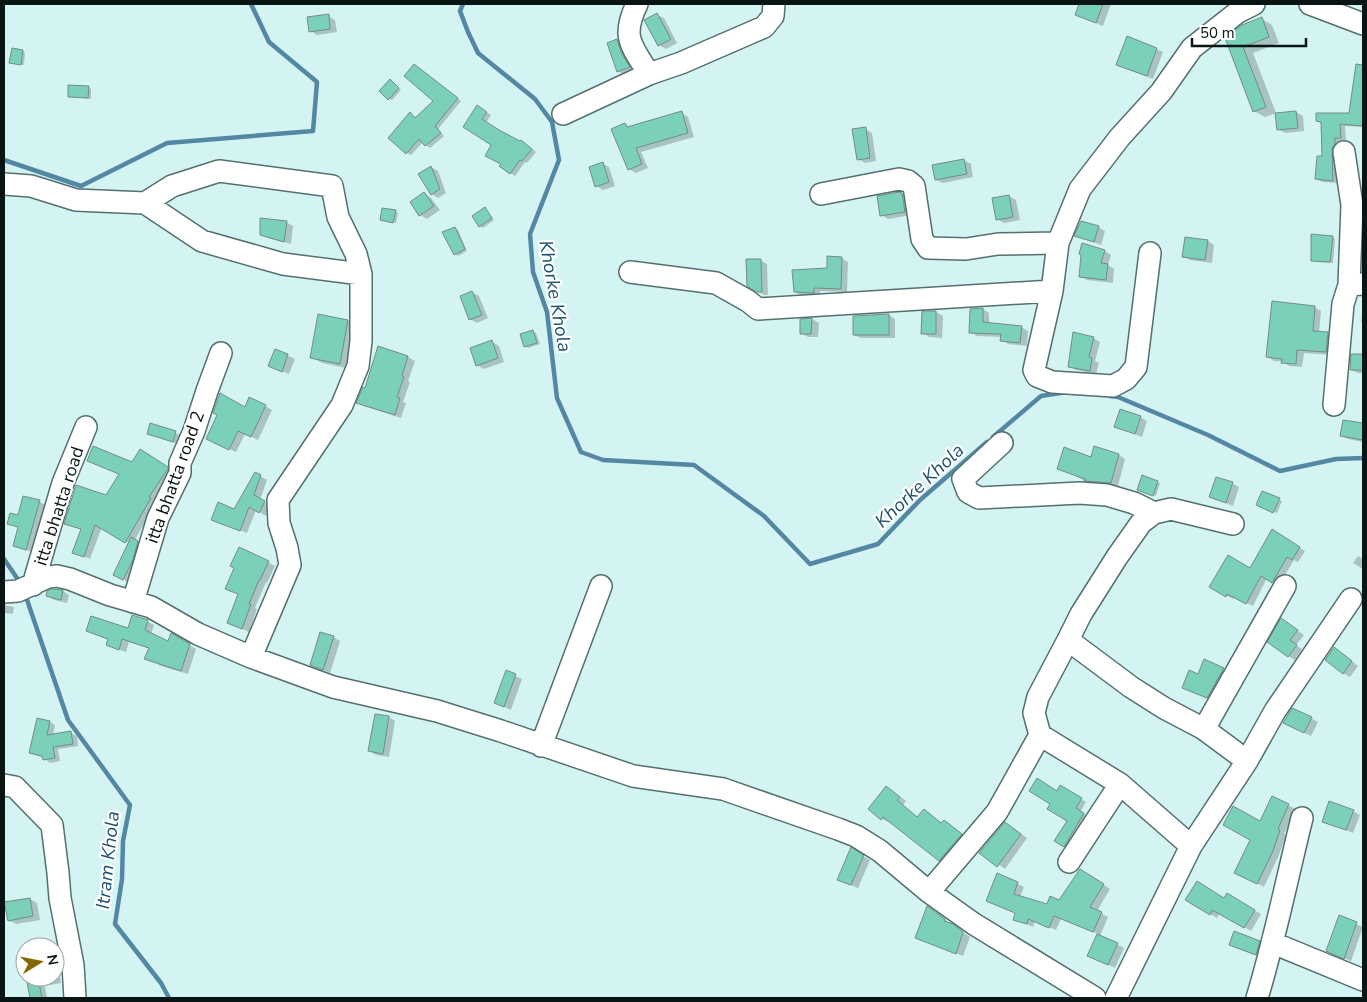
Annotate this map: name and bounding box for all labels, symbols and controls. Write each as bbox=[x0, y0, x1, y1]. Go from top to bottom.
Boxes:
scale bar bbox=[1192, 15, 1306, 47]
text: 50 m bbox=[1200, 23, 1235, 43]
water label: Khorke Khola bbox=[532, 238, 578, 354]
street label: itta bhatta road 2 bbox=[140, 407, 210, 547]
water label: Khorke Khola bbox=[869, 438, 970, 534]
street label: itta bhatta road bbox=[28, 443, 90, 569]
water label: Itram Khola bbox=[90, 810, 126, 910]
north arrow bbox=[15, 937, 65, 987]
text: N bbox=[42, 953, 63, 967]

